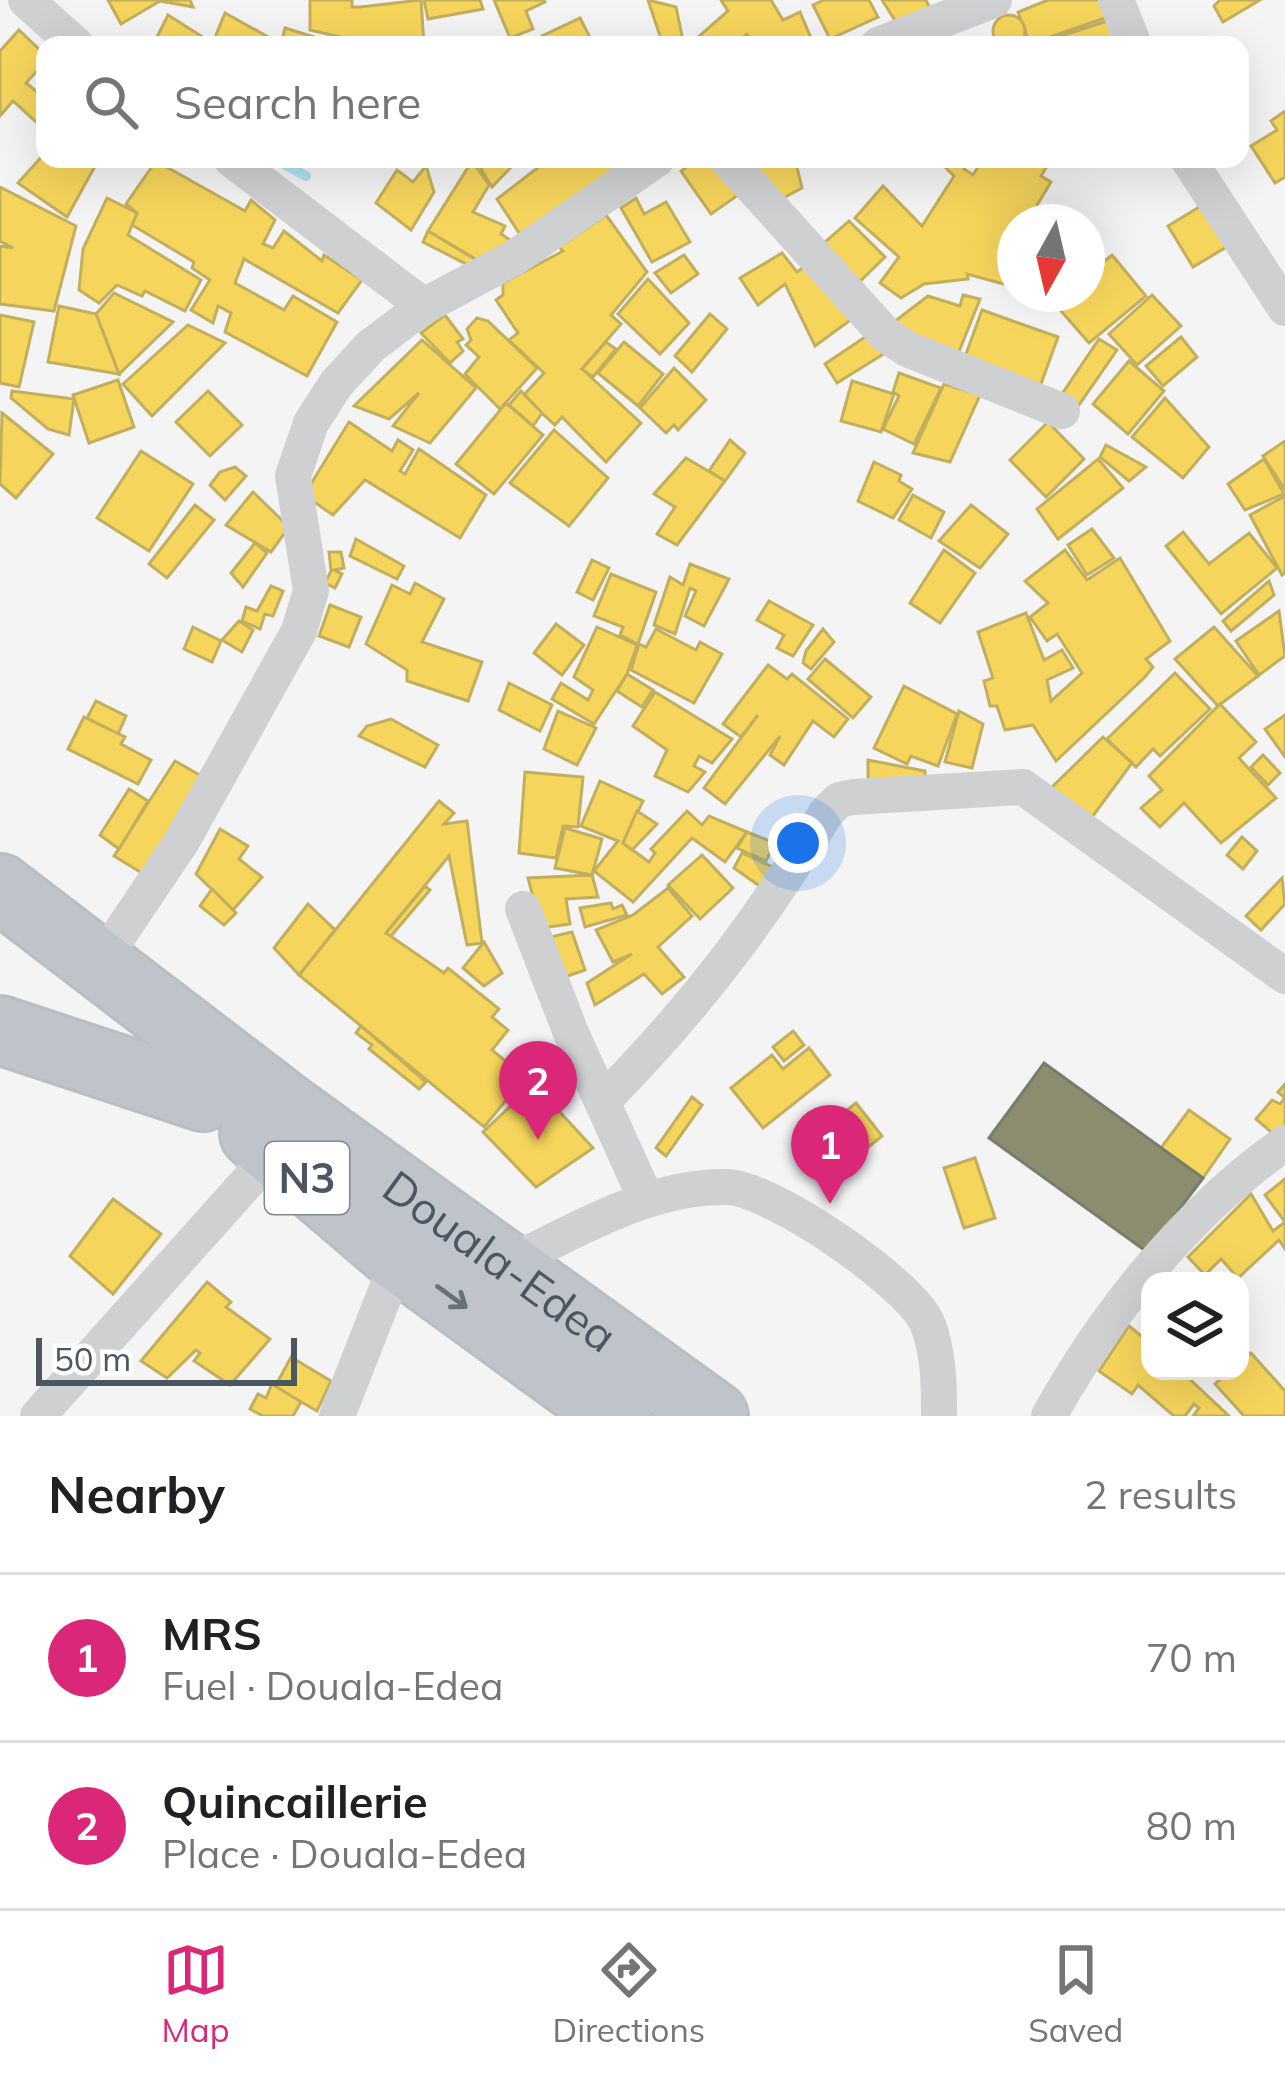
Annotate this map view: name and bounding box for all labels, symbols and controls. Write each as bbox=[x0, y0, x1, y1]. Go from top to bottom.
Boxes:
search box bbox=[36, 36, 1249, 168]
icon: search bbox=[78, 69, 144, 135]
text: Search here bbox=[174, 74, 421, 130]
north arrow bbox=[997, 204, 1105, 312]
your location bbox=[768, 813, 828, 873]
pin: 2 bbox=[499, 1041, 577, 1140]
pin: 1 bbox=[791, 1105, 869, 1204]
road number: N3 bbox=[265, 1142, 349, 1214]
street label: Douala-Edea bbox=[373, 1158, 628, 1364]
map controls bbox=[1141, 1272, 1249, 1380]
button: layers bbox=[1141, 1272, 1249, 1380]
one-way arrow bbox=[435, 1284, 468, 1309]
scale bar bbox=[36, 1332, 297, 1385]
text: 50 m bbox=[54, 1338, 131, 1379]
text: Nearby bbox=[48, 1462, 225, 1526]
text: 2 results bbox=[1084, 1470, 1237, 1519]
text: MRS bbox=[162, 1605, 262, 1661]
text: 1 bbox=[75, 1633, 99, 1682]
text: 70 m bbox=[1146, 1633, 1237, 1682]
text: Fuel · Douala-Edea bbox=[162, 1661, 503, 1710]
text: Quincaillerie bbox=[162, 1773, 428, 1829]
text: 2 bbox=[75, 1801, 99, 1850]
text: 80 m bbox=[1146, 1801, 1237, 1850]
text: Place · Douala-Edea bbox=[162, 1829, 527, 1878]
tab: Map bbox=[162, 1937, 229, 2050]
tab: Directions bbox=[553, 1937, 705, 2050]
tab: Saved bbox=[1028, 1937, 1123, 2050]

